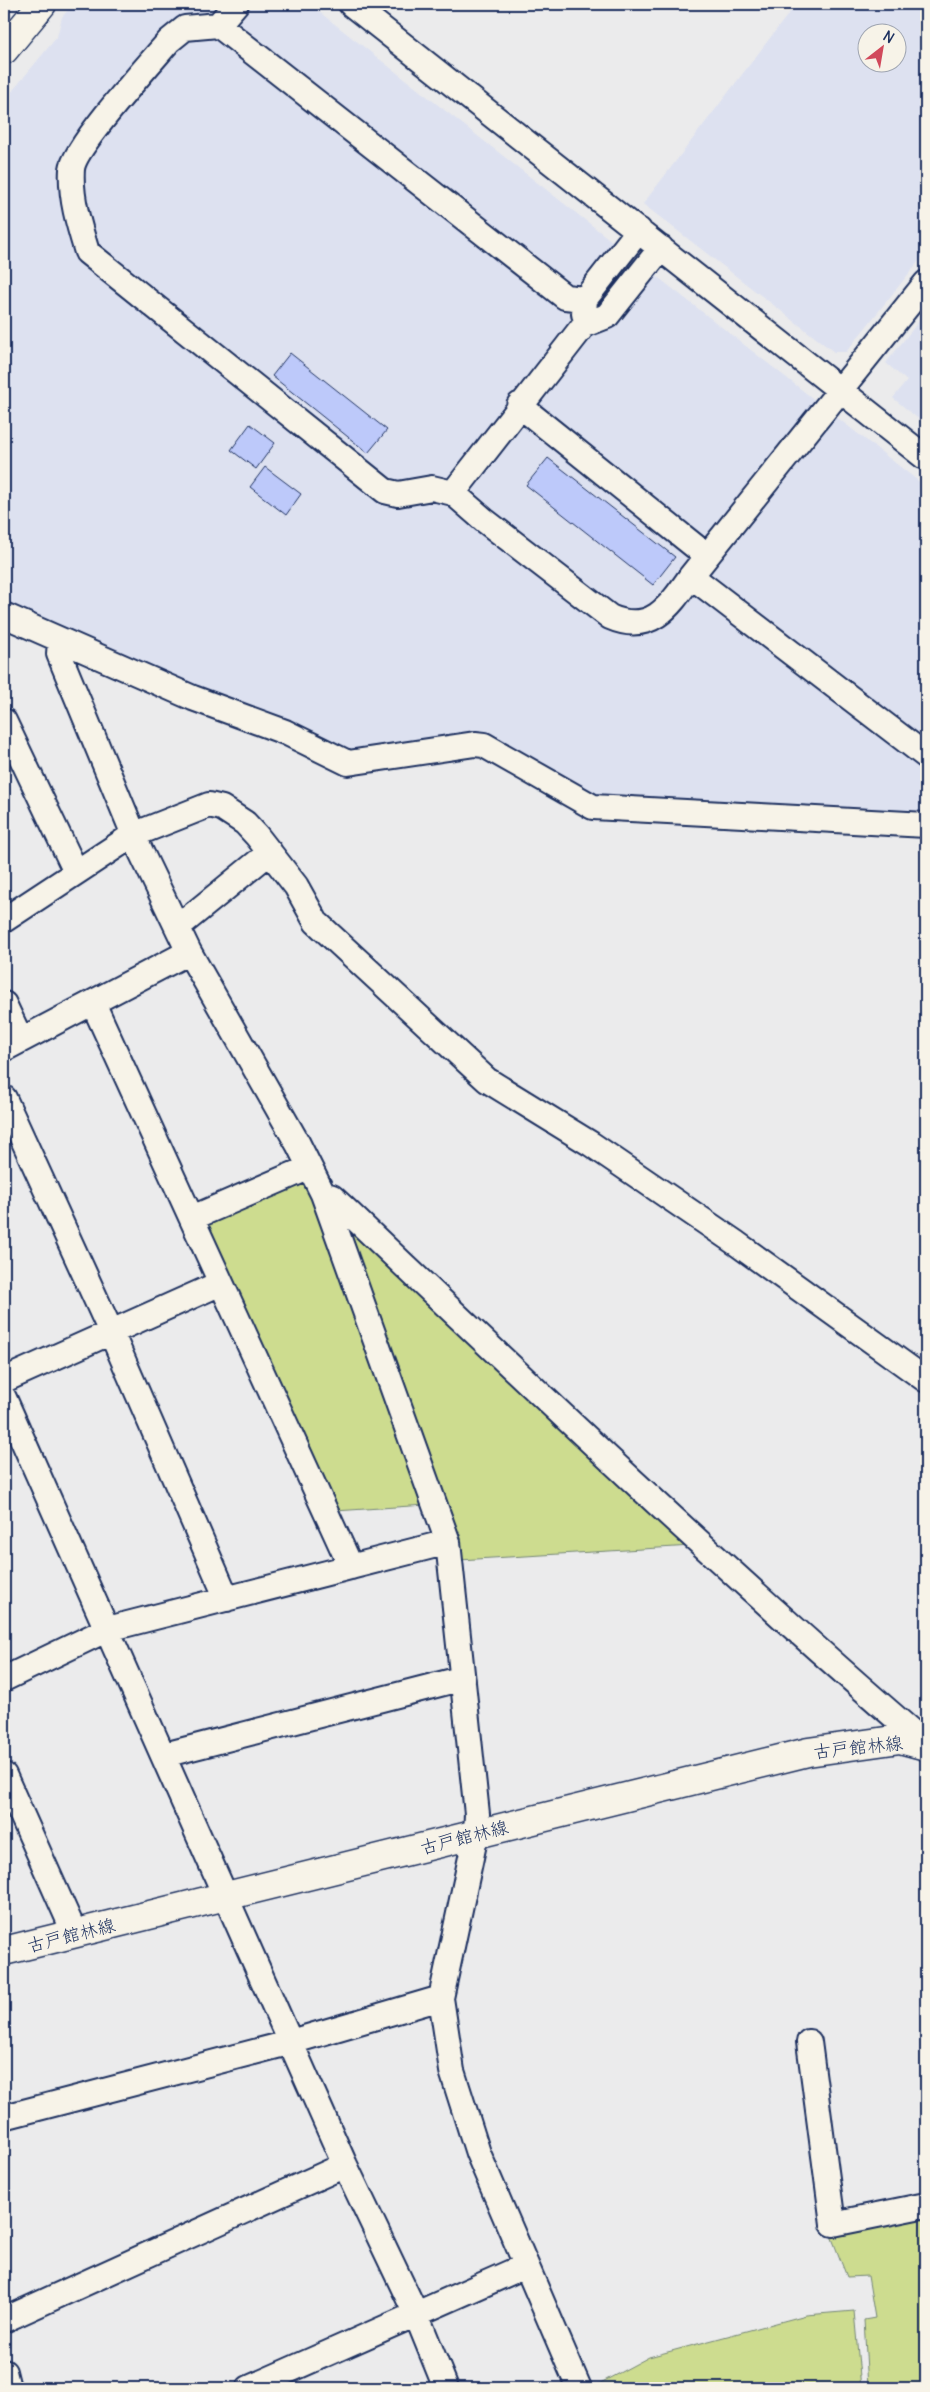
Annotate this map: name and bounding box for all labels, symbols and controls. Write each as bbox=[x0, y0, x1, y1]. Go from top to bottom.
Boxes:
north arrow bbox=[858, 22, 908, 72]
text: N bbox=[880, 27, 897, 47]
street label: 古戸館林線 bbox=[812, 1731, 904, 1763]
street label: 古戸館林線 bbox=[418, 1815, 510, 1859]
street label: 古戸館林線 bbox=[25, 1913, 117, 1957]

